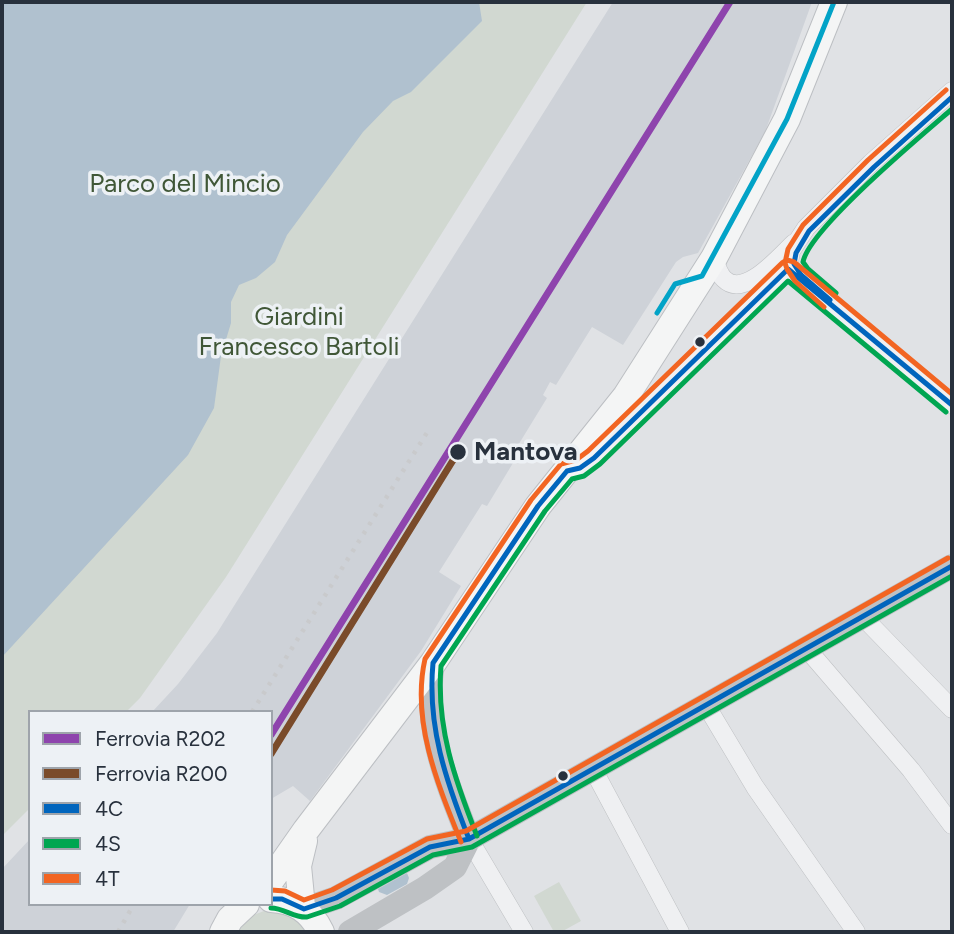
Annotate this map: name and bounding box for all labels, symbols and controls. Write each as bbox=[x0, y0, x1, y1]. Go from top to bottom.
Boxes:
park label: Parco del Mincio bbox=[89, 168, 281, 200]
park label: Giardini Francesco Bartoli bbox=[199, 301, 399, 362]
unlabelled marker bbox=[693, 335, 707, 349]
place label: Mantova bbox=[474, 436, 578, 468]
marker: Mantova bbox=[448, 442, 468, 462]
legend bbox=[28, 710, 273, 906]
text: Ferrovia R202 bbox=[95, 726, 226, 751]
text: Ferrovia R200 bbox=[95, 761, 227, 786]
unlabelled marker bbox=[556, 769, 570, 783]
text: 4C bbox=[95, 796, 123, 821]
text: 4S bbox=[95, 831, 121, 856]
text: 4T bbox=[95, 866, 120, 891]

